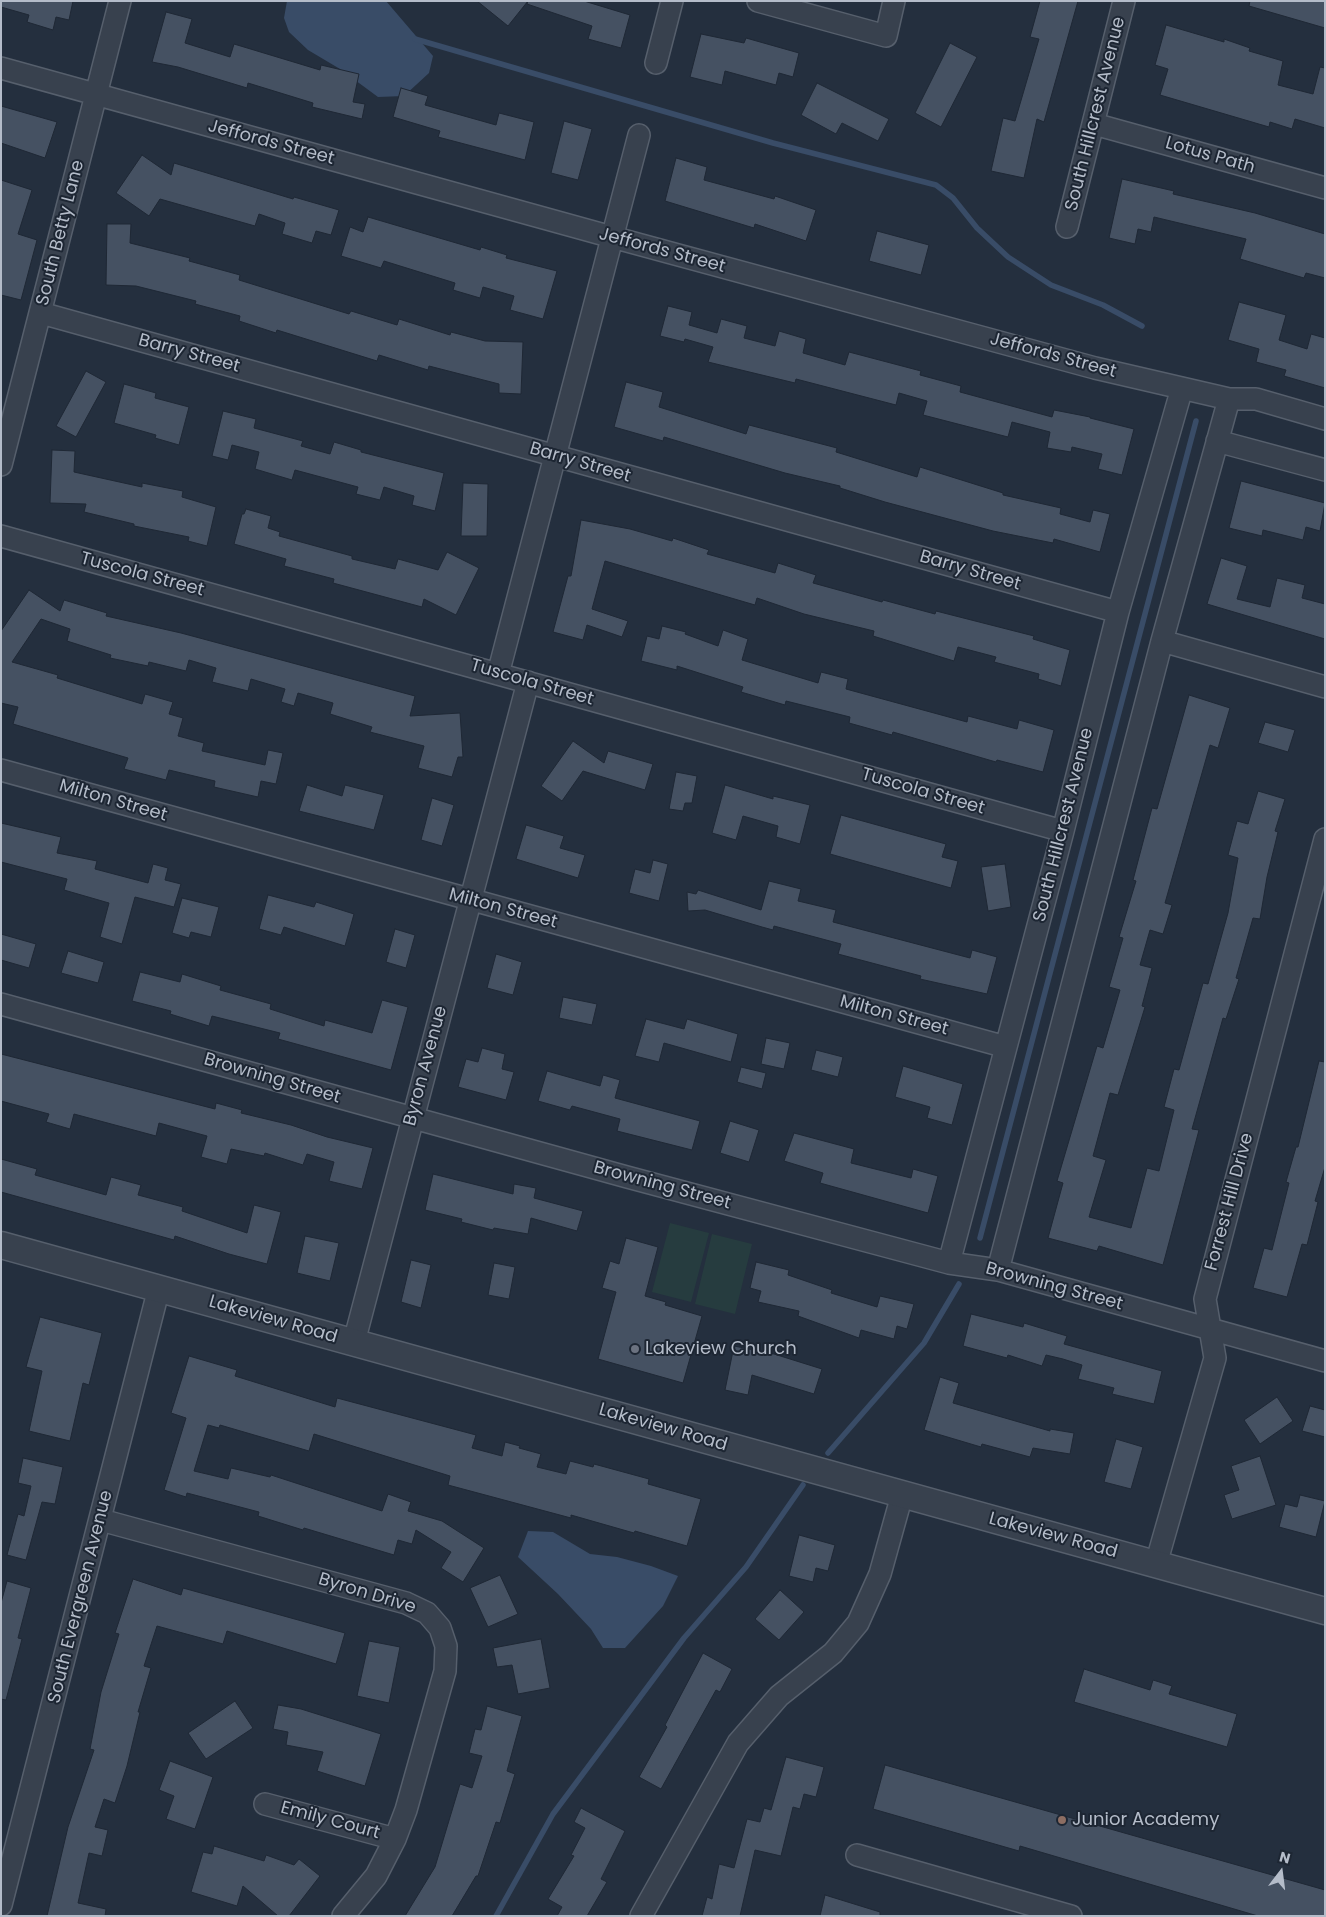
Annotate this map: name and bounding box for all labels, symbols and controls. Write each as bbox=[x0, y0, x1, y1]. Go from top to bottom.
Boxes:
street label: South Hillcrest Avenue bbox=[1061, 15, 1131, 213]
street label: Jeffords Street bbox=[205, 116, 337, 170]
street label: Lotus Path bbox=[1163, 133, 1257, 179]
street label: South Betty Lane bbox=[32, 158, 90, 308]
street label: Jeffords Street bbox=[596, 224, 728, 278]
street label: Jeffords Street bbox=[987, 329, 1119, 383]
street label: Barry Street bbox=[136, 330, 242, 378]
street label: Barry Street bbox=[527, 438, 633, 488]
street label: Barry Street bbox=[917, 546, 1023, 596]
street label: Tuscola Street bbox=[78, 548, 206, 602]
street label: Tuscola Street bbox=[468, 655, 596, 711]
street label: South Hillcrest Avenue bbox=[1029, 726, 1099, 924]
street label: Tuscola Street bbox=[859, 764, 987, 820]
street label: Milton Street bbox=[56, 775, 170, 827]
street label: Milton Street bbox=[446, 884, 560, 934]
street label: Milton Street bbox=[837, 991, 951, 1041]
street label: Byron Avenue bbox=[400, 1004, 452, 1128]
street label: Browning Street bbox=[201, 1049, 343, 1109]
street label: Forrest Hill Drive bbox=[1201, 1131, 1259, 1273]
street label: Browning Street bbox=[591, 1157, 733, 1215]
street label: Browning Street bbox=[983, 1258, 1125, 1316]
street label: Lakeview Road bbox=[206, 1291, 340, 1349]
place label: Lakeview Church bbox=[645, 1338, 797, 1360]
marker: Lakeview Church bbox=[629, 1343, 641, 1355]
street label: Lakeview Road bbox=[596, 1399, 730, 1457]
street label: South Evergreen Avenue bbox=[44, 1488, 118, 1706]
street label: Lakeview Road bbox=[986, 1508, 1120, 1564]
street label: Byron Drive bbox=[316, 1569, 418, 1619]
street label: Emily Court bbox=[278, 1797, 382, 1845]
place label: Junior Academy bbox=[1072, 1809, 1219, 1831]
marker: Junior Academy bbox=[1056, 1814, 1068, 1826]
text: N bbox=[1277, 1846, 1293, 1869]
north arrow bbox=[1256, 1847, 1306, 1897]

